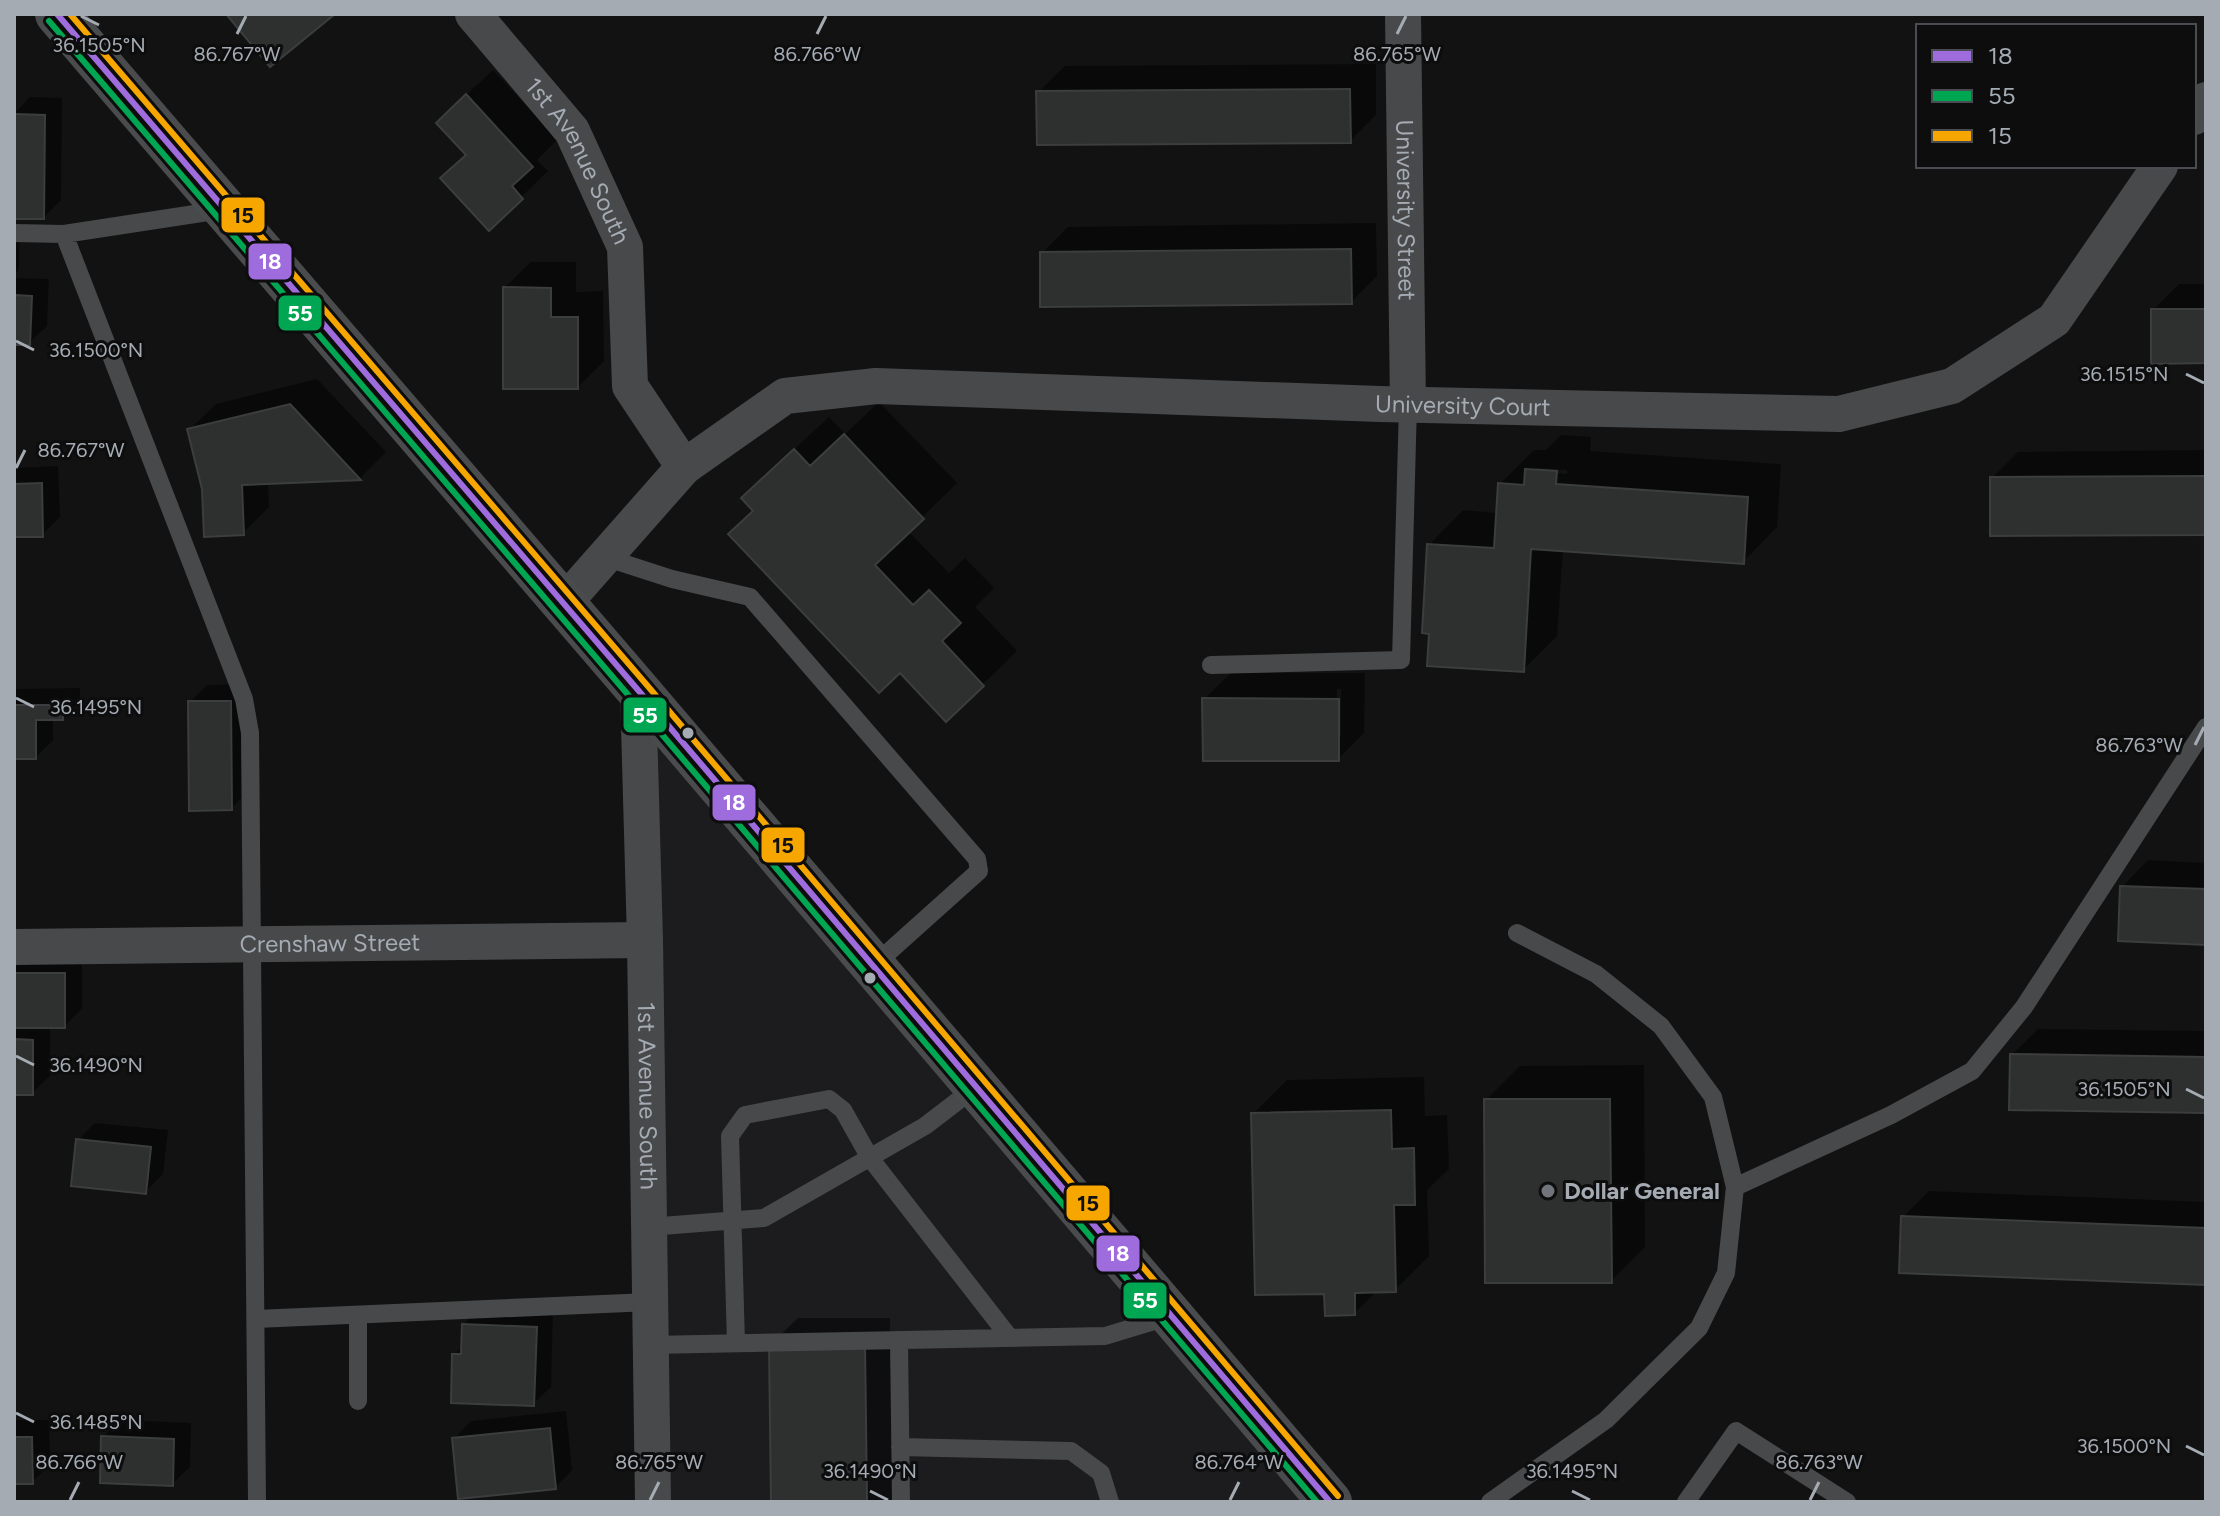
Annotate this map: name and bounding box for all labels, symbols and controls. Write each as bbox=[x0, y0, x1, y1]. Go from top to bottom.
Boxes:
legend bbox=[1916, 24, 2196, 168]
text: 36.1505°N bbox=[52, 33, 146, 57]
text: 18 bbox=[1988, 41, 2013, 70]
text: 86.767°W bbox=[193, 42, 281, 66]
text: 86.766°W bbox=[773, 42, 861, 66]
text: 86.765°W bbox=[1353, 42, 1441, 66]
street label: 1st Avenue South bbox=[519, 72, 637, 248]
text: 55 bbox=[1988, 81, 2016, 110]
street label: University Street bbox=[1390, 119, 1422, 301]
text: 15 bbox=[1988, 121, 2012, 150]
line badge: 15 bbox=[220, 196, 266, 234]
text: 15 bbox=[232, 202, 254, 229]
line badge: 18 bbox=[247, 242, 293, 281]
text: 18 bbox=[259, 248, 281, 275]
line badge: 55 bbox=[277, 294, 323, 332]
text: 55 bbox=[287, 300, 313, 327]
text: 36.1500°N bbox=[49, 338, 143, 362]
text: 36.1515°N bbox=[2080, 362, 2168, 386]
street label: University Court bbox=[1375, 389, 1551, 422]
text: 86.767°W bbox=[37, 438, 125, 462]
text: 36.1495°N bbox=[50, 695, 142, 719]
line badge: 55 bbox=[622, 696, 668, 734]
text: 55 bbox=[632, 702, 658, 729]
unlabelled marker bbox=[680, 725, 696, 741]
text: 86.763°W bbox=[2095, 733, 2183, 757]
line badge: 18 bbox=[711, 783, 757, 822]
text: 18 bbox=[723, 789, 745, 816]
line badge: 15 bbox=[760, 826, 806, 864]
text: 15 bbox=[772, 832, 794, 859]
street label: Crenshaw Street bbox=[240, 927, 420, 958]
unlabelled marker bbox=[862, 970, 878, 986]
street label: 1st Avenue South bbox=[632, 1002, 664, 1190]
text: 36.1490°N bbox=[49, 1053, 143, 1077]
text: 36.1505°N bbox=[2077, 1077, 2171, 1101]
place label: Dollar General bbox=[1564, 1176, 1720, 1205]
marker: Dollar General bbox=[1539, 1182, 1557, 1200]
line badge: 15 bbox=[1065, 1184, 1111, 1222]
text: 15 bbox=[1077, 1190, 1099, 1217]
line badge: 18 bbox=[1095, 1234, 1141, 1273]
text: 18 bbox=[1107, 1240, 1129, 1267]
line badge: 55 bbox=[1122, 1281, 1168, 1320]
text: 55 bbox=[1132, 1287, 1158, 1314]
text: 36.1485°N bbox=[49, 1410, 143, 1434]
text: 36.1500°N bbox=[2077, 1434, 2171, 1458]
text: 86.766°W bbox=[35, 1450, 123, 1474]
text: 86.765°W bbox=[615, 1450, 703, 1474]
text: 86.764°W bbox=[1195, 1450, 1283, 1474]
text: 86.763°W bbox=[1775, 1450, 1863, 1474]
text: 36.1490°N bbox=[823, 1459, 917, 1483]
text: 36.1495°N bbox=[1526, 1459, 1618, 1483]

